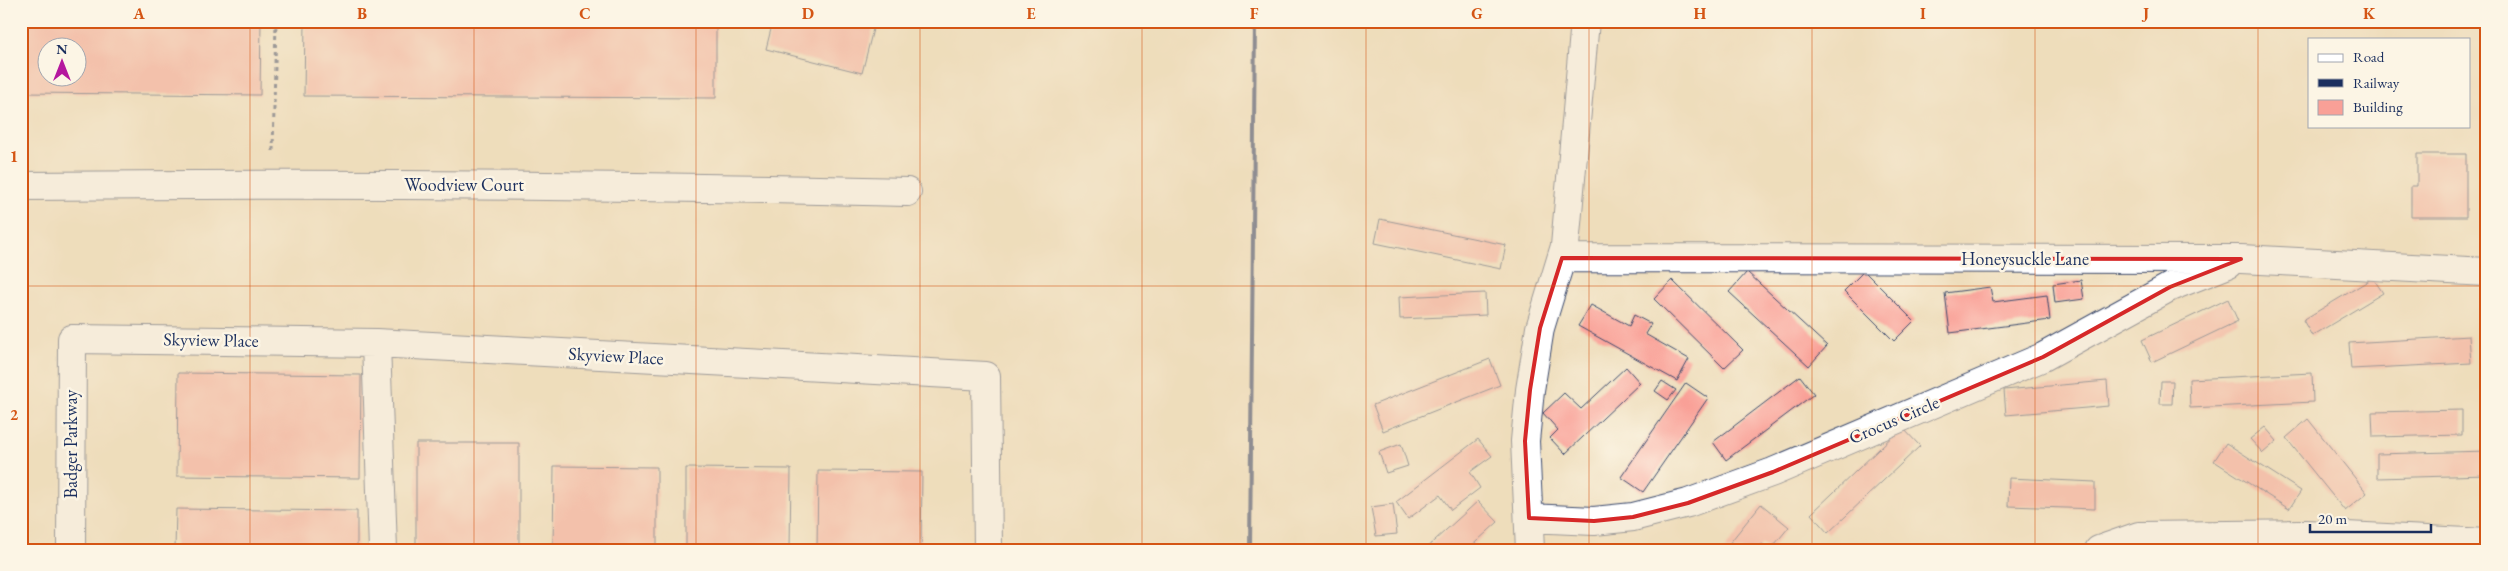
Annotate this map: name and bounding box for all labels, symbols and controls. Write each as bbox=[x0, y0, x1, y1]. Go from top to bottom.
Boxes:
text: A bbox=[132, 3, 145, 24]
text: B bbox=[357, 3, 367, 24]
text: C bbox=[579, 3, 591, 24]
text: D bbox=[802, 3, 814, 24]
text: E bbox=[1026, 3, 1036, 24]
text: F bbox=[1250, 3, 1259, 24]
text: G bbox=[1471, 3, 1483, 24]
text: H bbox=[1694, 3, 1707, 24]
text: I bbox=[1920, 3, 1926, 24]
text: J bbox=[2141, 3, 2149, 24]
text: K bbox=[2363, 3, 2376, 24]
north arrow bbox=[38, 38, 88, 88]
legend bbox=[2308, 38, 2470, 128]
text: N bbox=[56, 40, 68, 58]
text: Road bbox=[2353, 47, 2385, 66]
text: Railway bbox=[2353, 73, 2400, 92]
text: Building bbox=[2353, 97, 2403, 116]
text: 1 bbox=[10, 146, 18, 167]
street label: Woodview Court bbox=[404, 173, 524, 196]
street label: Honeysuckle Lane bbox=[1961, 247, 2089, 270]
street label: Skyview Place bbox=[163, 327, 259, 352]
street label: Skyview Place bbox=[568, 342, 664, 369]
street label: Badger Parkway bbox=[59, 389, 82, 498]
street label: Crocus Circle bbox=[1845, 390, 1942, 449]
text: 2 bbox=[10, 404, 19, 425]
scale bar bbox=[2310, 501, 2432, 533]
text: 20 m bbox=[2318, 509, 2347, 528]

